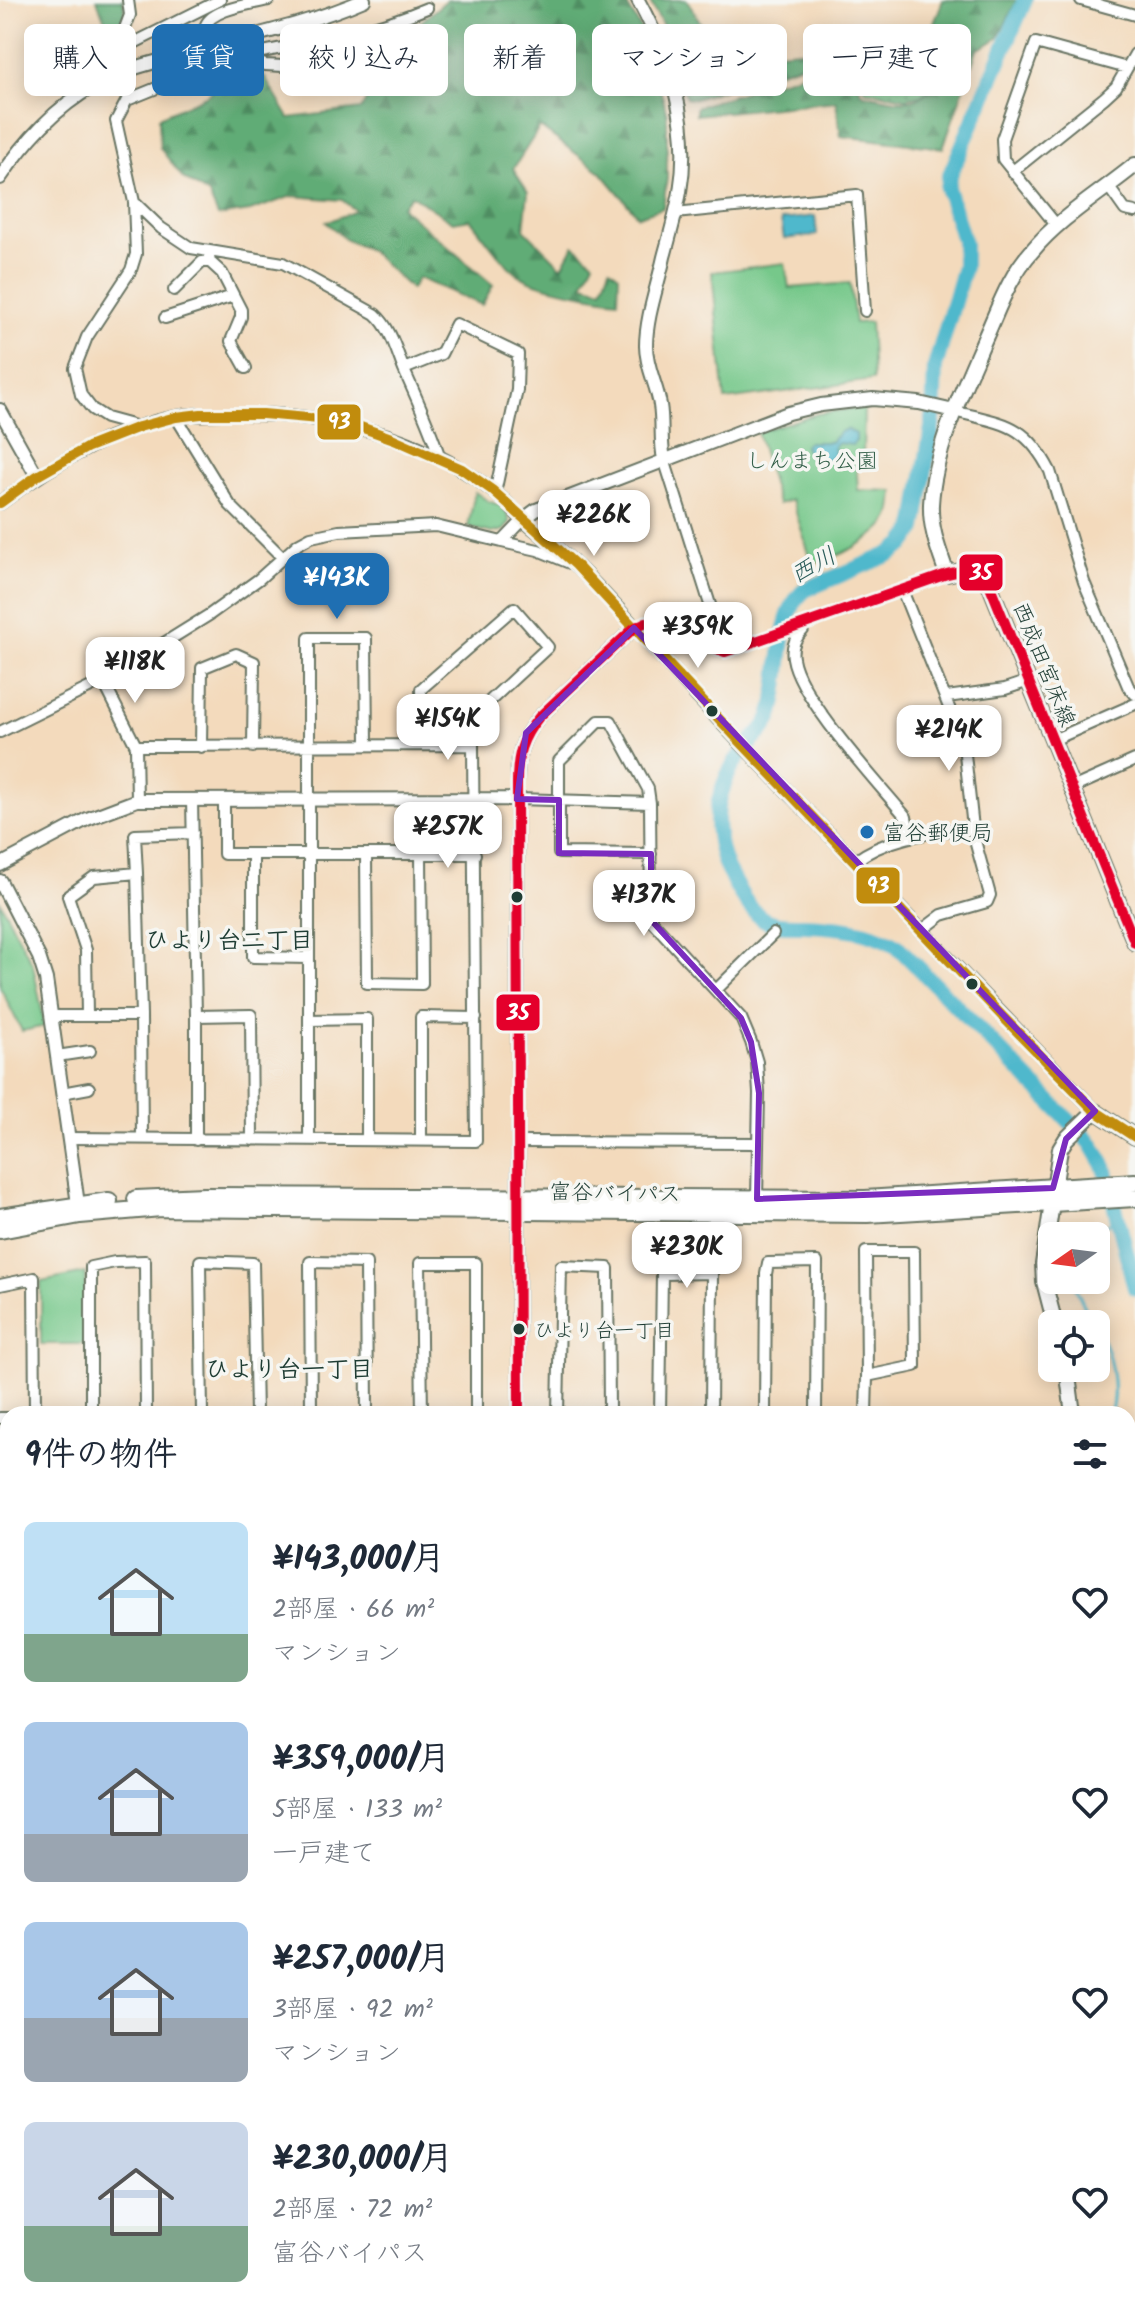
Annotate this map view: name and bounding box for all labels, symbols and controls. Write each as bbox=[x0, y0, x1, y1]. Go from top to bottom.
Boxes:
chip: 購入 bbox=[24, 24, 136, 96]
chip: 賃貸 bbox=[152, 24, 264, 96]
chip: 絞り込み bbox=[280, 24, 448, 96]
chip: 新着 bbox=[464, 24, 576, 96]
chip: マンション bbox=[592, 24, 787, 96]
chip: 一戸建て bbox=[803, 24, 971, 96]
line badge: 93 bbox=[316, 403, 362, 441]
text: 93 bbox=[327, 406, 351, 441]
park label: しんまち公園 bbox=[746, 445, 878, 480]
pin: ¥226K bbox=[538, 490, 650, 558]
text: ¥226K bbox=[556, 495, 632, 537]
water label: 西川 bbox=[783, 538, 844, 595]
pin: ¥143K bbox=[281, 553, 393, 621]
line badge: 35 bbox=[958, 553, 1004, 592]
text: 35 bbox=[968, 557, 994, 592]
text: ¥143K bbox=[303, 558, 371, 600]
street label: 西成田宮床線 bbox=[1002, 597, 1084, 733]
pin: ¥359K bbox=[642, 602, 754, 670]
text: ¥359K bbox=[662, 607, 734, 649]
pin: ¥118K bbox=[79, 637, 191, 705]
text: ¥118K bbox=[104, 642, 166, 684]
pin: ¥154K bbox=[392, 694, 504, 762]
text: ¥154K bbox=[415, 699, 481, 741]
unlabelled marker bbox=[704, 703, 720, 719]
pin: ¥214K bbox=[893, 705, 1005, 773]
text: ¥214K bbox=[915, 710, 983, 752]
pin: ¥257K bbox=[392, 802, 504, 870]
text: ¥257K bbox=[412, 807, 484, 849]
place label: 富谷郵便局 bbox=[883, 817, 993, 852]
marker: 富谷郵便局 bbox=[858, 823, 876, 841]
line badge: 93 bbox=[855, 866, 901, 905]
pin: ¥137K bbox=[588, 870, 700, 938]
text: 93 bbox=[866, 870, 890, 905]
text: ¥137K bbox=[611, 875, 677, 917]
unlabelled marker bbox=[509, 889, 525, 905]
district label: ひより台二丁目 bbox=[145, 922, 313, 961]
unlabelled marker bbox=[964, 976, 980, 992]
line badge: 35 bbox=[495, 993, 541, 1032]
text: 35 bbox=[505, 997, 531, 1032]
street label: 富谷バイパス bbox=[549, 1176, 681, 1213]
pin: ¥230K bbox=[631, 1222, 743, 1290]
north arrow bbox=[1038, 1222, 1110, 1294]
map controls bbox=[1038, 1222, 1110, 1382]
text: ¥230K bbox=[650, 1227, 724, 1269]
button: locate bbox=[1038, 1310, 1110, 1382]
place label: ひより台一丁目 bbox=[534, 1316, 674, 1348]
marker: ひより台一丁目 bbox=[511, 1321, 527, 1337]
district label: ひより台一丁目 bbox=[205, 1351, 373, 1390]
text: 9件の物件 bbox=[24, 1429, 177, 1483]
icon: filters bbox=[1068, 1432, 1112, 1476]
text: ¥143,000/月 bbox=[272, 1533, 445, 1587]
icon: home bbox=[88, 1554, 184, 1650]
icon: heart bbox=[1068, 1580, 1112, 1624]
text: 2部屋 · 66 m² bbox=[272, 1589, 434, 1631]
text: マンション bbox=[272, 1633, 401, 1675]
text: ¥359,000/月 bbox=[272, 1733, 451, 1787]
icon: home bbox=[88, 1754, 184, 1850]
icon: heart bbox=[1068, 1780, 1112, 1824]
text: 5部屋 · 133 m² bbox=[272, 1789, 442, 1831]
text: 一戸建て bbox=[272, 1833, 376, 1875]
text: ¥257,000/月 bbox=[272, 1933, 451, 1987]
icon: home bbox=[88, 1954, 184, 2050]
icon: heart bbox=[1068, 1980, 1112, 2024]
text: 3部屋 · 92 m² bbox=[272, 1989, 433, 2031]
text: マンション bbox=[272, 2033, 401, 2075]
text: ¥230,000/月 bbox=[272, 2133, 454, 2187]
icon: home bbox=[88, 2154, 184, 2250]
icon: heart bbox=[1068, 2180, 1112, 2224]
text: 2部屋 · 72 m² bbox=[272, 2189, 432, 2231]
text: 富谷バイパス bbox=[272, 2233, 427, 2275]

